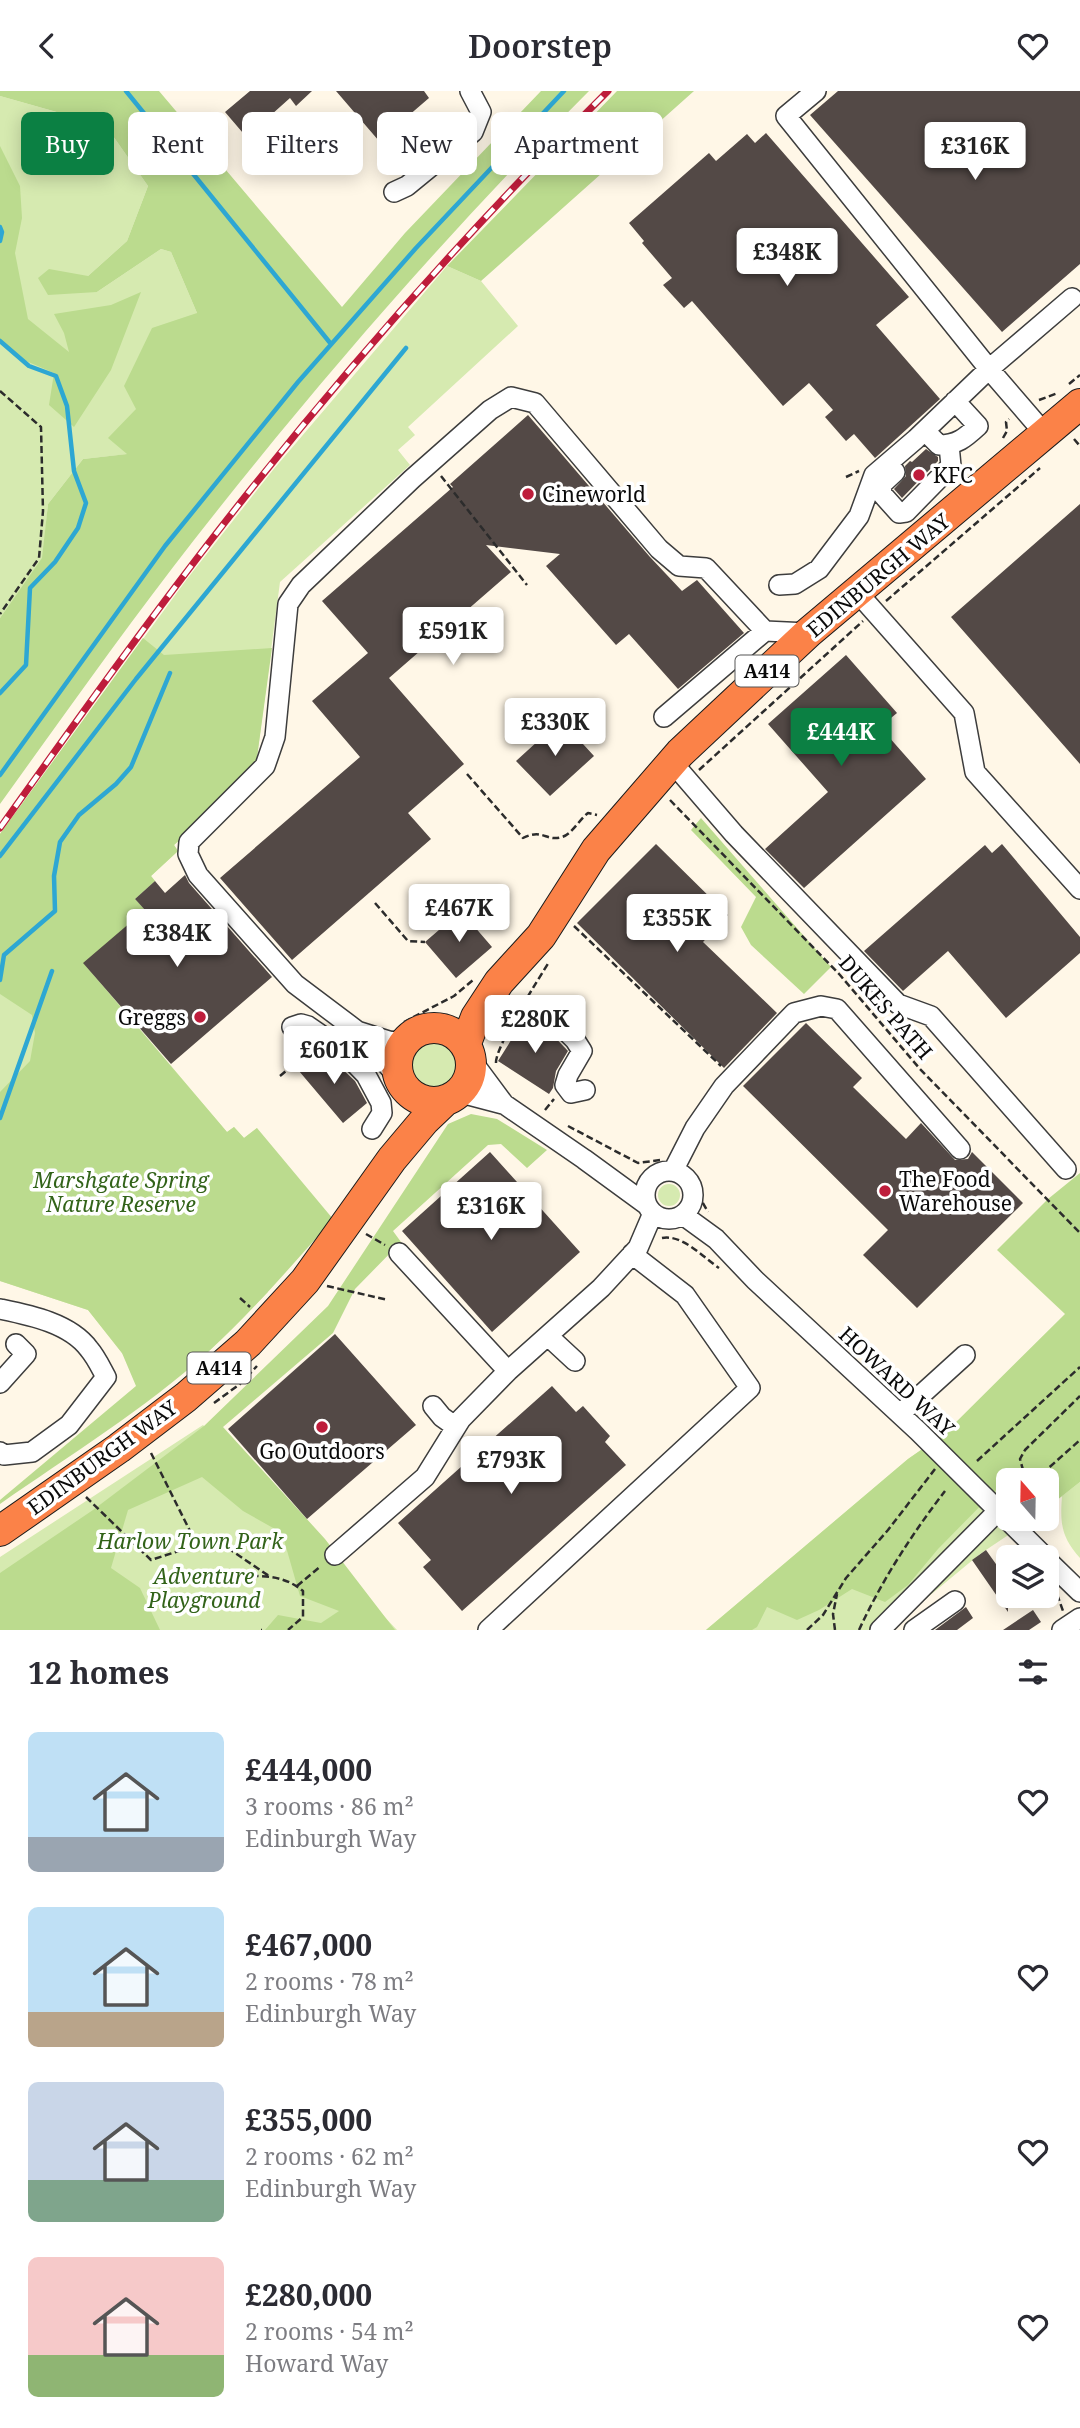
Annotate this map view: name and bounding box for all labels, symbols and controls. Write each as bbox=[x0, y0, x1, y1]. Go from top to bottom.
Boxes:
text: Doorstep bbox=[468, 24, 612, 67]
icon: back bbox=[28, 27, 66, 65]
icon: heart bbox=[1014, 27, 1052, 65]
chip: Buy bbox=[21, 112, 114, 175]
chip: Rent bbox=[128, 112, 228, 175]
chip: Filters bbox=[242, 112, 363, 175]
chip: New bbox=[377, 112, 477, 175]
chip: Apartment bbox=[491, 112, 663, 175]
pin: £316K bbox=[926, 123, 1024, 182]
text: £316K bbox=[941, 129, 1009, 161]
pin: £348K bbox=[738, 229, 836, 288]
text: £348K bbox=[753, 235, 821, 267]
place label: KFC bbox=[933, 461, 973, 489]
marker: KFC bbox=[911, 467, 927, 483]
place label: Cineworld bbox=[542, 480, 646, 508]
marker: Cineworld bbox=[520, 486, 536, 502]
street label: EDINBURGH WAY bbox=[801, 506, 956, 643]
pin: £591K bbox=[404, 607, 502, 667]
text: £591K bbox=[419, 614, 487, 646]
road number: A414 bbox=[736, 656, 798, 687]
pin: £330K bbox=[506, 699, 604, 758]
text: £330K bbox=[521, 705, 589, 737]
pin: £444K bbox=[792, 709, 890, 768]
text: £444K bbox=[807, 715, 875, 747]
pin: £467K bbox=[410, 885, 508, 944]
text: £467K bbox=[425, 891, 493, 923]
pin: £355K bbox=[628, 895, 726, 954]
text: £355K bbox=[643, 901, 711, 933]
pin: £384K bbox=[128, 909, 226, 969]
text: £384K bbox=[143, 916, 211, 948]
street label: DUKES PATH bbox=[833, 949, 939, 1065]
pin: £280K bbox=[486, 995, 584, 1055]
text: £280K bbox=[501, 1002, 569, 1034]
place label: Greggs bbox=[118, 1003, 186, 1031]
marker: Greggs bbox=[192, 1009, 208, 1025]
pin: £601K bbox=[285, 1027, 383, 1086]
text: £601K bbox=[300, 1033, 368, 1065]
place label: The Food Warehouse bbox=[899, 1165, 1012, 1217]
park label: Marshgate Spring Nature Reserve bbox=[32, 1166, 210, 1218]
pin: £316K bbox=[442, 1183, 540, 1242]
marker: The Food Warehouse bbox=[877, 1183, 893, 1199]
text: £316K bbox=[457, 1189, 525, 1221]
street label: HOWARD WAY bbox=[833, 1320, 962, 1443]
road number: A414 bbox=[188, 1352, 250, 1383]
street label: EDINBURGH WAY bbox=[22, 1393, 183, 1521]
marker: Go Outdoors bbox=[314, 1419, 330, 1435]
place label: Go Outdoors bbox=[259, 1437, 385, 1465]
pin: £793K bbox=[462, 1437, 560, 1496]
text: £793K bbox=[477, 1443, 545, 1475]
north arrow bbox=[996, 1468, 1059, 1531]
map controls bbox=[996, 1468, 1059, 1608]
park label: Harlow Town Park bbox=[96, 1527, 284, 1555]
button: layers bbox=[996, 1545, 1059, 1608]
park label: Adventure Playground bbox=[147, 1562, 261, 1614]
text: 12 homes bbox=[28, 1652, 169, 1693]
icon: filters bbox=[1014, 1653, 1052, 1691]
text: £444,000 bbox=[245, 1749, 372, 1790]
icon: home bbox=[84, 1760, 168, 1844]
icon: heart bbox=[1014, 1783, 1052, 1821]
text: 3 rooms · 86 m² bbox=[245, 1790, 414, 1822]
text: Edinburgh Way bbox=[245, 1822, 416, 1854]
text: £467,000 bbox=[245, 1924, 372, 1965]
icon: home bbox=[84, 1935, 168, 2019]
icon: heart bbox=[1014, 1958, 1052, 1996]
text: 2 rooms · 78 m² bbox=[245, 1965, 414, 1997]
text: Edinburgh Way bbox=[245, 1997, 416, 2029]
text: £355,000 bbox=[245, 2099, 372, 2140]
icon: home bbox=[84, 2110, 168, 2194]
icon: heart bbox=[1014, 2133, 1052, 2171]
text: 2 rooms · 62 m² bbox=[245, 2140, 414, 2172]
text: Edinburgh Way bbox=[245, 2172, 416, 2204]
text: £280,000 bbox=[245, 2274, 372, 2315]
icon: home bbox=[84, 2285, 168, 2369]
icon: heart bbox=[1014, 2308, 1052, 2346]
text: 2 rooms · 54 m² bbox=[245, 2315, 414, 2347]
text: Howard Way bbox=[245, 2347, 388, 2379]

